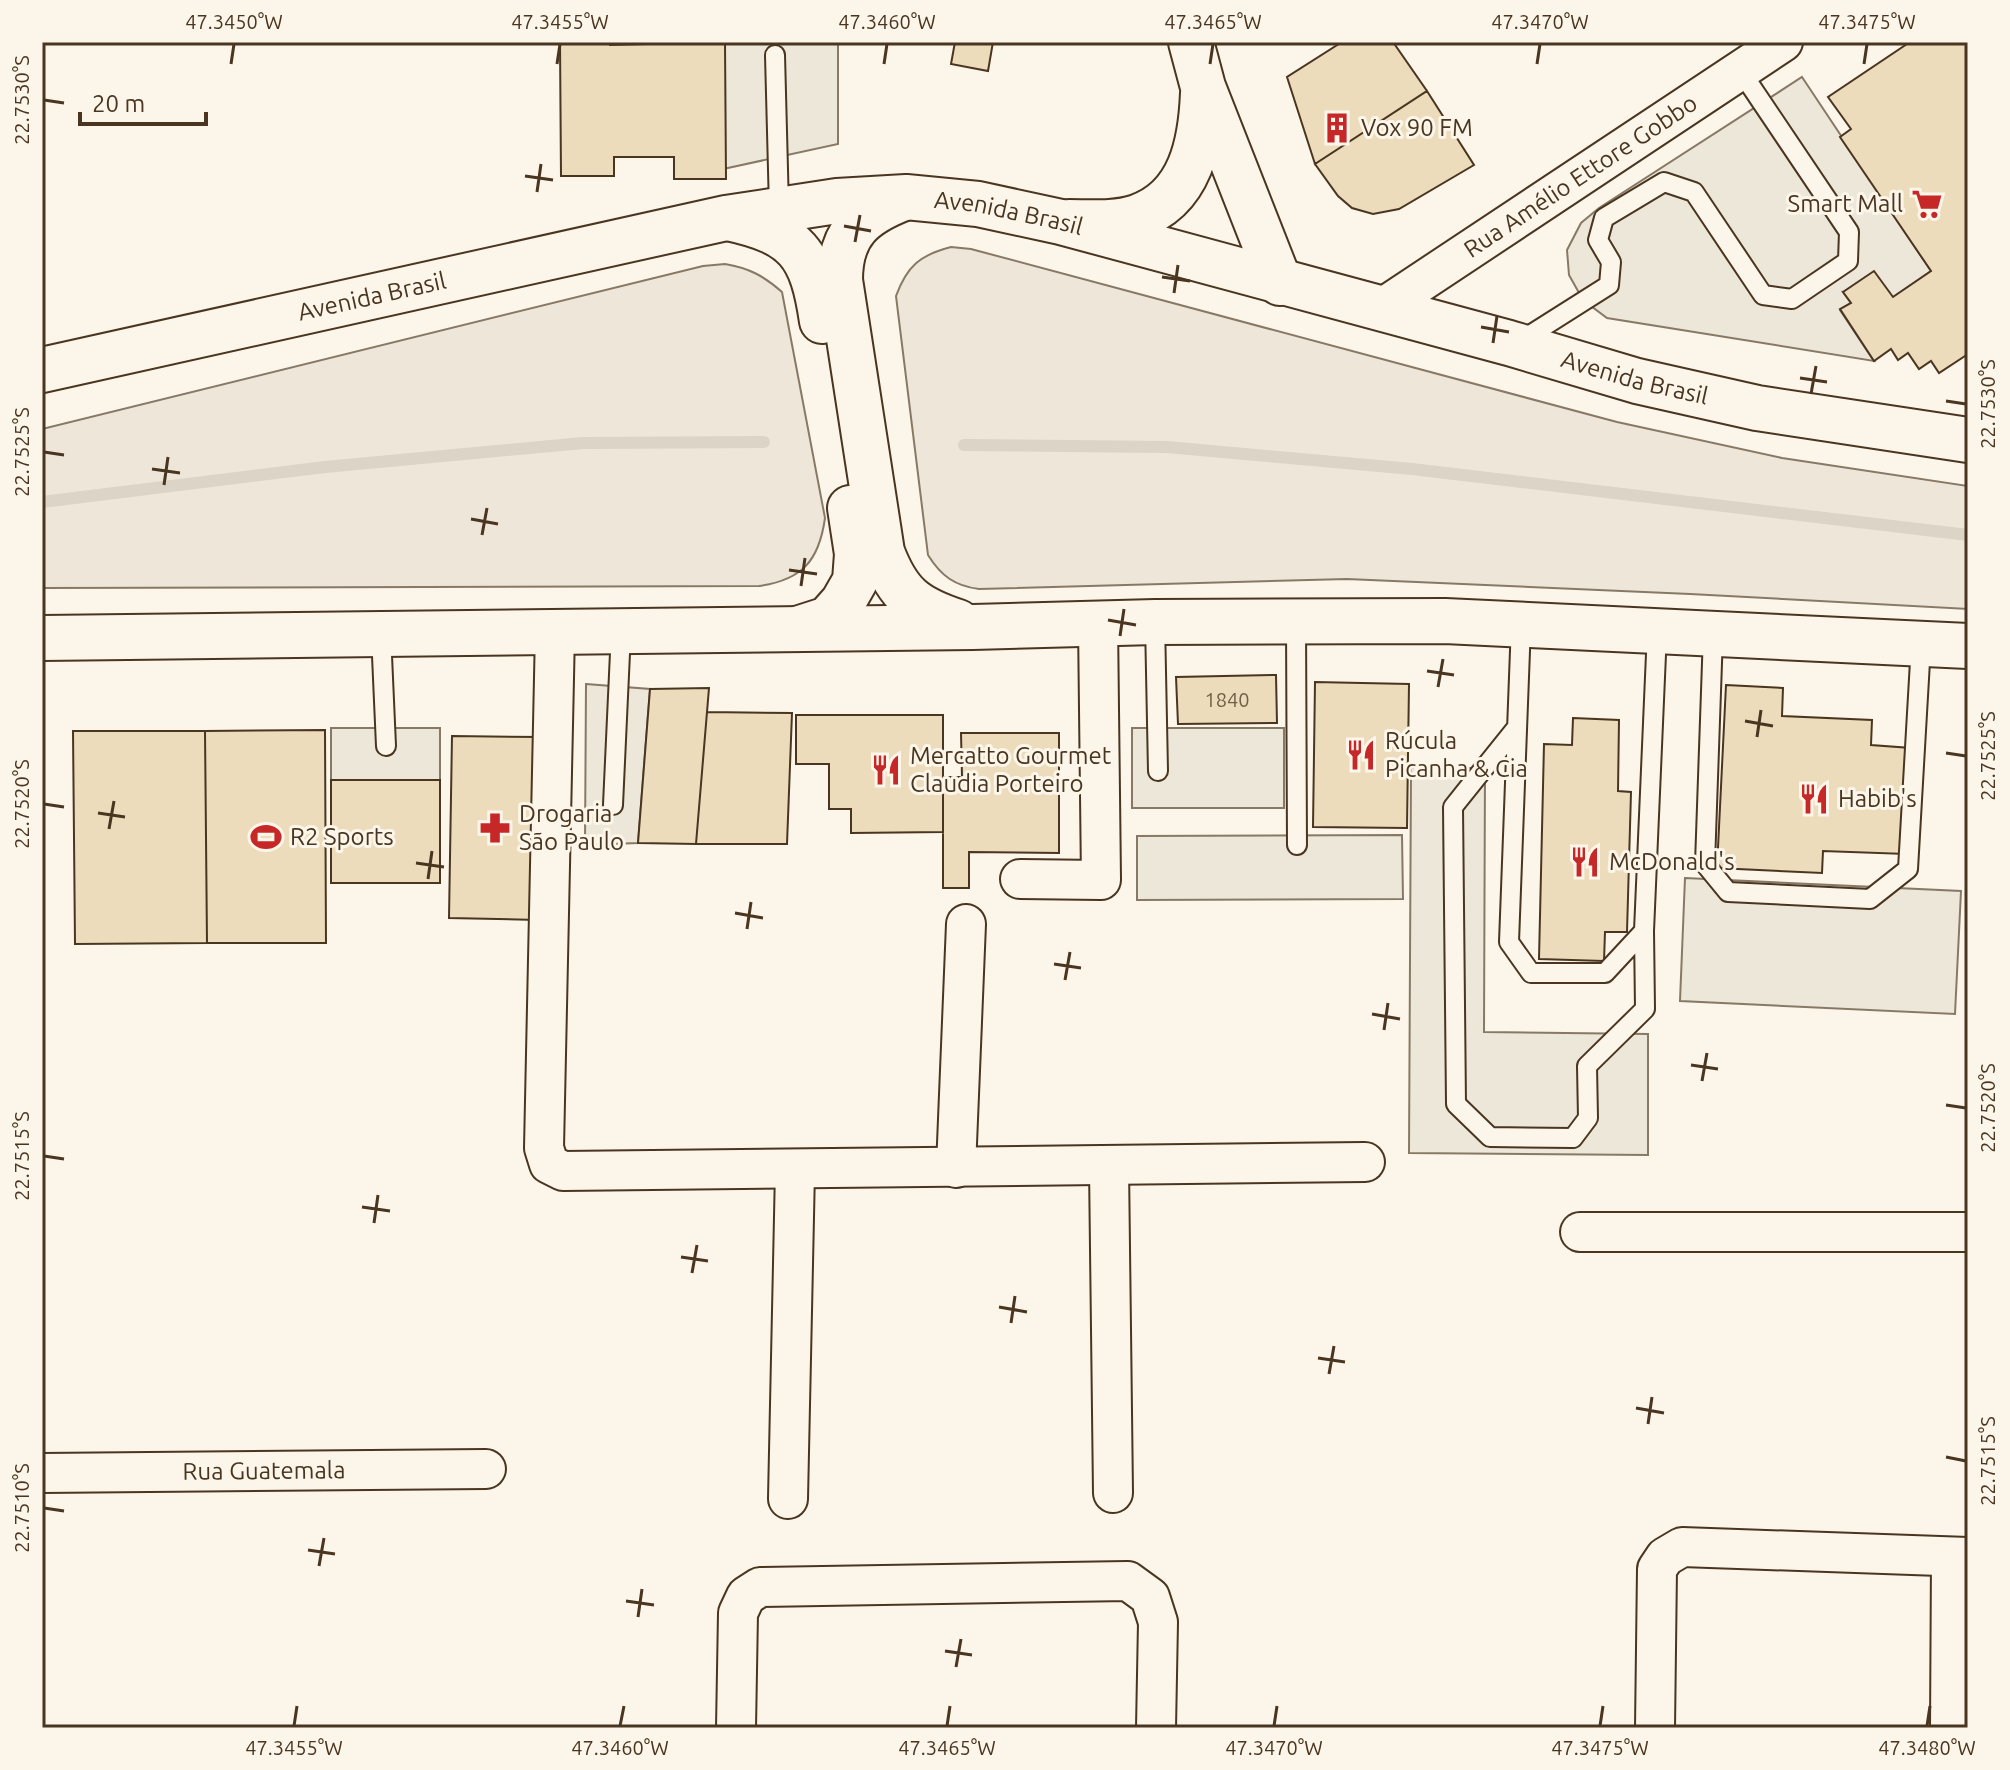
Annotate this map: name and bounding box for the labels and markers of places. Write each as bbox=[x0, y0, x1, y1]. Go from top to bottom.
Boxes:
building icon: Vox 90 FM bbox=[1320, 111, 1354, 145]
place label: Vox 90 FM bbox=[1361, 114, 1473, 141]
supermarket icon: Smart Mall bbox=[1910, 187, 1944, 221]
place label: Smart Mall bbox=[1788, 190, 1903, 217]
place label: Rúcula Picanha & Cia bbox=[1385, 727, 1528, 782]
restaurant icon: Rúcula Picanha & Cia bbox=[1344, 738, 1378, 772]
place label: Mercatto Gourmet Claudia Porteiro bbox=[910, 742, 1112, 797]
restaurant icon: Mercatto Gourmet Claudia Porteiro bbox=[869, 753, 903, 787]
restaurant icon: Habib's bbox=[1797, 782, 1831, 816]
place label: Habib's bbox=[1838, 785, 1917, 812]
place label: Drogaria São Paulo bbox=[519, 800, 624, 855]
pharmacy icon: Drogaria São Paulo bbox=[478, 811, 512, 845]
sports icon: R2 Sports bbox=[249, 820, 283, 854]
place label: R2 Sports bbox=[290, 823, 394, 850]
restaurant icon: McDonald's bbox=[1568, 845, 1602, 879]
place label: McDonald's bbox=[1609, 848, 1735, 875]

